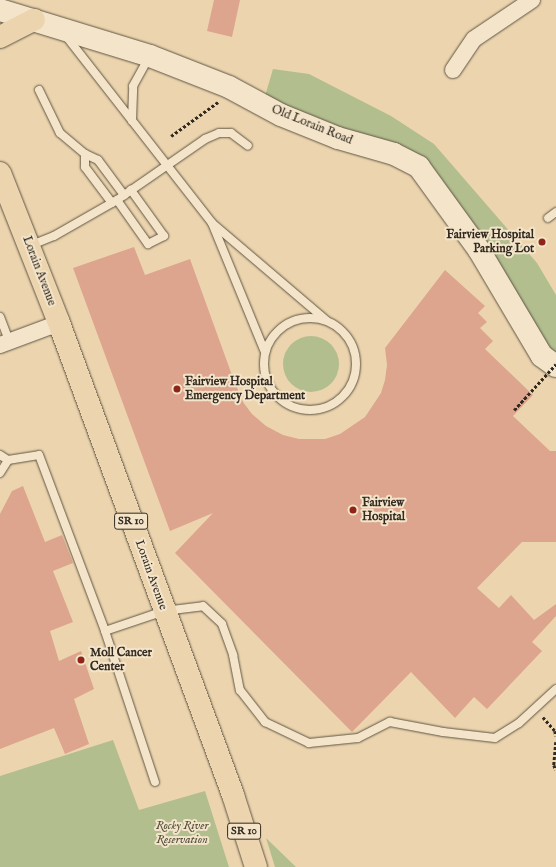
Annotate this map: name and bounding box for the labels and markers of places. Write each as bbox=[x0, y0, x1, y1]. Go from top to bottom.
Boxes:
place label: Fairview Hospital Parking Lot bbox=[446, 228, 534, 256]
marker: Fairview Hospital Parking Lot bbox=[537, 237, 547, 247]
place label: Fairview Hospital Emergency Department bbox=[185, 375, 305, 403]
marker: Fairview Hospital Emergency Department bbox=[172, 384, 182, 394]
place label: Fairview Hospital bbox=[362, 496, 405, 524]
marker: Fairview Hospital bbox=[347, 504, 359, 516]
place label: Moll Cancer Center bbox=[90, 646, 152, 674]
marker: Moll Cancer Center bbox=[75, 654, 87, 666]

